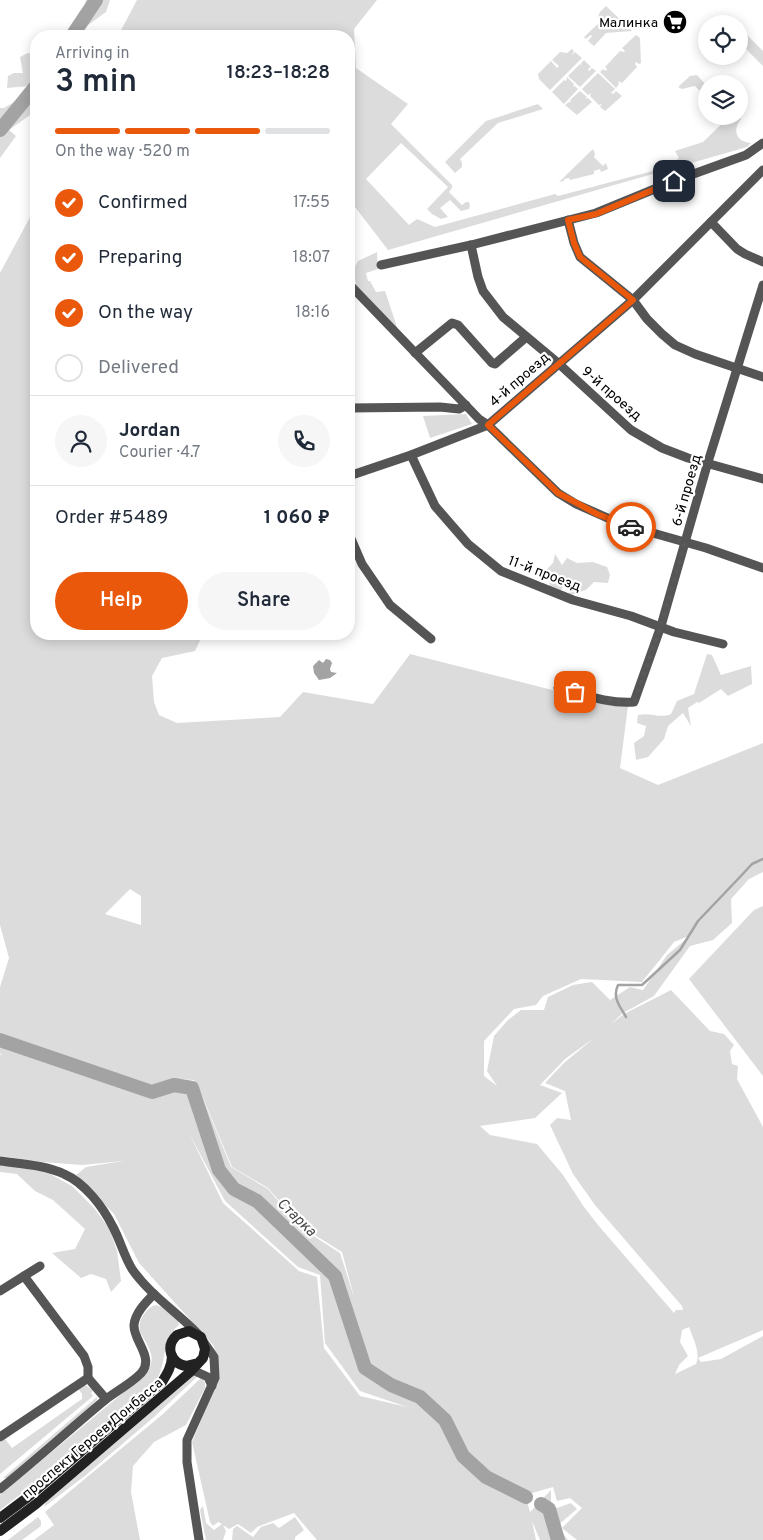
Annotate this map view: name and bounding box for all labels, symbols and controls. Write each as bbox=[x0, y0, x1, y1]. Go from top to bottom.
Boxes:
supermarket icon: Малинка bbox=[662, 9, 688, 35]
place label: Малинка bbox=[599, 15, 658, 32]
map controls bbox=[698, 15, 748, 125]
button: locate bbox=[698, 15, 748, 65]
text: Arriving in bbox=[55, 44, 130, 64]
text: 18:23–18:28 bbox=[226, 61, 330, 85]
text: 3 min bbox=[55, 63, 137, 103]
button: layers bbox=[698, 75, 748, 125]
text: On the way · 520 m bbox=[55, 142, 190, 162]
pin bbox=[653, 160, 695, 202]
icon: home bbox=[660, 167, 688, 195]
icon: check bbox=[55, 189, 83, 217]
text: Confirmed bbox=[98, 191, 188, 215]
text: 17:55 bbox=[293, 193, 330, 213]
icon: check bbox=[55, 244, 83, 272]
text: Preparing bbox=[98, 246, 182, 270]
text: 18:07 bbox=[293, 248, 330, 268]
icon: check bbox=[55, 299, 83, 327]
text: On the way bbox=[98, 301, 193, 325]
text: 18:16 bbox=[295, 303, 330, 323]
street label: 4-й проезд bbox=[486, 349, 554, 411]
text: Delivered bbox=[98, 356, 179, 380]
street label: 9-й проезд bbox=[577, 363, 645, 425]
button: person bbox=[55, 415, 107, 467]
button: phone bbox=[278, 415, 330, 467]
text: Jordan bbox=[119, 419, 181, 443]
text: Courier · 4.7 bbox=[119, 443, 200, 463]
street label: 6-й проезд bbox=[669, 452, 706, 528]
courier bbox=[606, 502, 656, 552]
text: Order #5489 bbox=[55, 506, 168, 530]
text: 1 060 ₽ bbox=[264, 506, 330, 530]
icon: car bbox=[617, 513, 645, 541]
street label: 11-й проезд bbox=[506, 553, 583, 596]
button: Help bbox=[55, 572, 188, 630]
button: Share bbox=[198, 572, 330, 630]
pin bbox=[554, 671, 596, 713]
icon: bag bbox=[561, 678, 589, 706]
water label: Старка bbox=[272, 1195, 320, 1242]
street label: проспект Героев Донбасса bbox=[19, 1375, 167, 1503]

